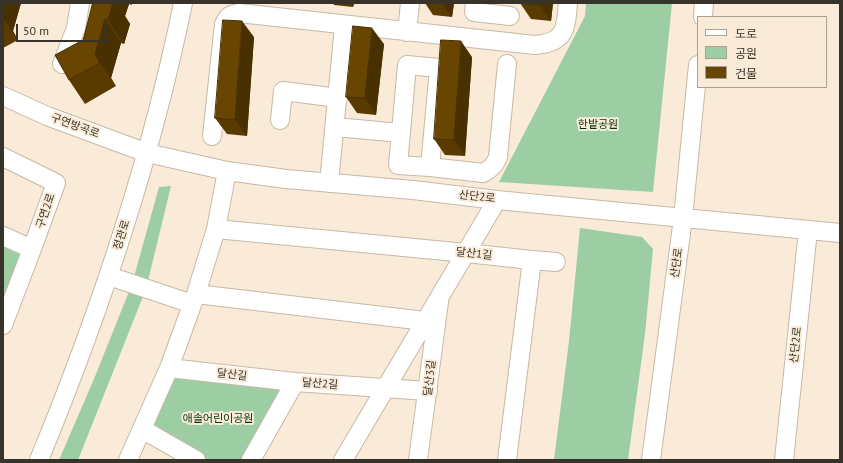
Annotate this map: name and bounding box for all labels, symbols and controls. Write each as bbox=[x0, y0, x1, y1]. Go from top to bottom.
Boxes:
scale bar bbox=[18, 16, 109, 42]
legend bbox=[697, 16, 827, 88]
text: 50 m bbox=[23, 23, 49, 38]
text: 도로 bbox=[735, 26, 757, 41]
text: 공원 bbox=[735, 46, 757, 61]
text: 건물 bbox=[735, 66, 757, 81]
street label: 구연방곡로 bbox=[49, 111, 101, 141]
park label: 한밭공원 bbox=[578, 118, 618, 132]
street label: 산단2로 bbox=[458, 189, 496, 205]
street label: 구연2로 bbox=[34, 192, 58, 230]
street label: 정관로 bbox=[111, 219, 133, 251]
street label: 달산1길 bbox=[455, 246, 493, 262]
street label: 산단로 bbox=[668, 247, 686, 279]
street label: 산단2로 bbox=[788, 326, 804, 364]
street label: 달산3길 bbox=[421, 359, 439, 397]
street label: 달산길 bbox=[216, 367, 248, 383]
street label: 달산2길 bbox=[301, 376, 339, 392]
park label: 애솔어린이공원 bbox=[183, 412, 253, 426]

